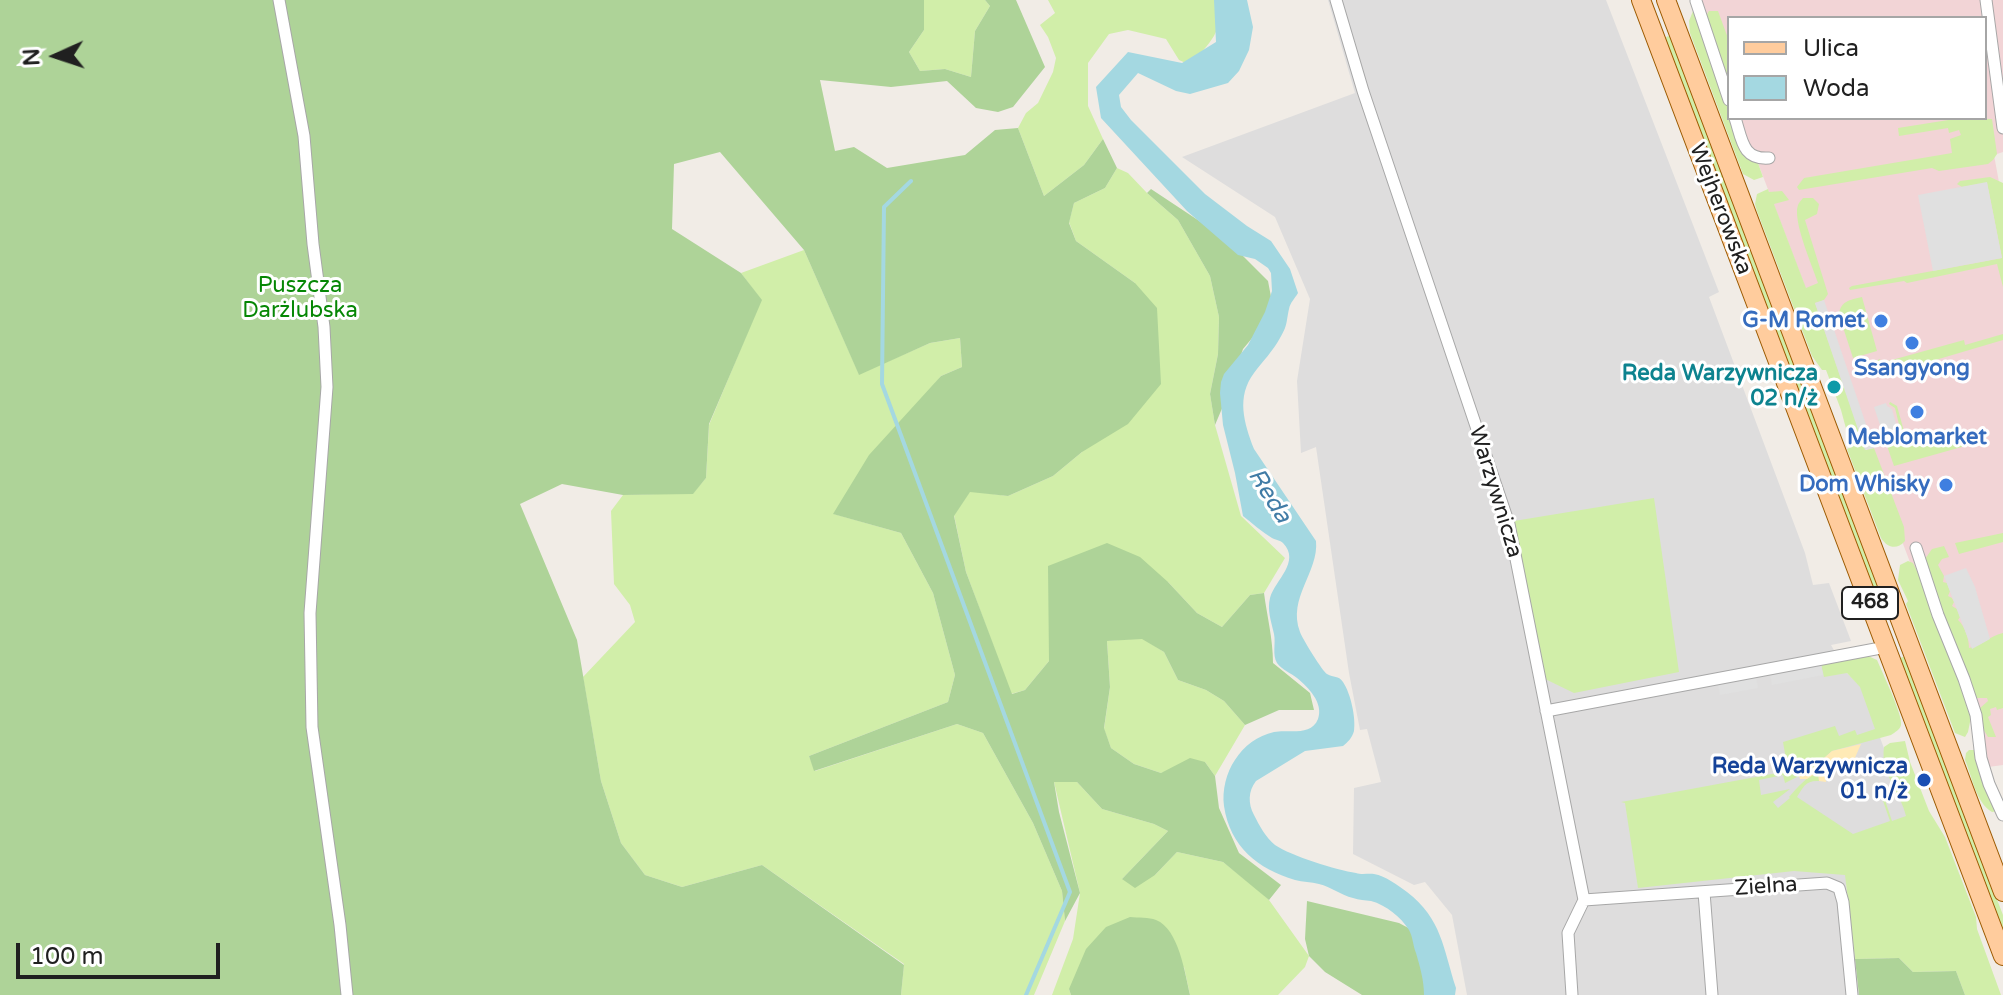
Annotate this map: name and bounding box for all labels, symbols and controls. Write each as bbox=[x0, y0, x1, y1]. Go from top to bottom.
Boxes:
north arrow bbox=[16, 16, 96, 96]
legend bbox=[1727, 16, 1987, 120]
text: Ulica bbox=[1803, 34, 1859, 63]
text: N bbox=[19, 48, 45, 67]
text: Woda bbox=[1803, 74, 1869, 103]
street label: Wejherowska bbox=[1683, 140, 1757, 278]
park label: Puszcza Darżlubska bbox=[242, 273, 358, 324]
place label: G-M Romet bbox=[1742, 308, 1865, 334]
marker: G-M Romet bbox=[1872, 312, 1890, 330]
marker: Ssangyong bbox=[1903, 334, 1921, 352]
place label: Ssangyong bbox=[1854, 356, 1970, 382]
place label: Reda Warzywnicza 02 n/ż bbox=[1622, 361, 1818, 412]
marker: Reda Warzywnicza 02 n/ż bbox=[1825, 378, 1843, 396]
marker: Meblomarket bbox=[1908, 403, 1926, 421]
street label: Warzywnicza bbox=[1462, 423, 1528, 561]
place label: Meblomarket bbox=[1847, 425, 1987, 451]
water label: Reda bbox=[1241, 463, 1297, 529]
place label: Dom Whisky bbox=[1799, 472, 1930, 498]
marker: Dom Whisky bbox=[1937, 476, 1955, 494]
road number: 468 bbox=[1842, 587, 1898, 619]
place label: Reda Warzywnicza 01 n/ż bbox=[1712, 754, 1908, 806]
marker: Reda Warzywnicza 01 n/ż bbox=[1915, 771, 1933, 789]
street label: Zielna bbox=[1734, 872, 1798, 902]
scale bar bbox=[20, 927, 224, 977]
text: 100 m bbox=[30, 942, 104, 971]

